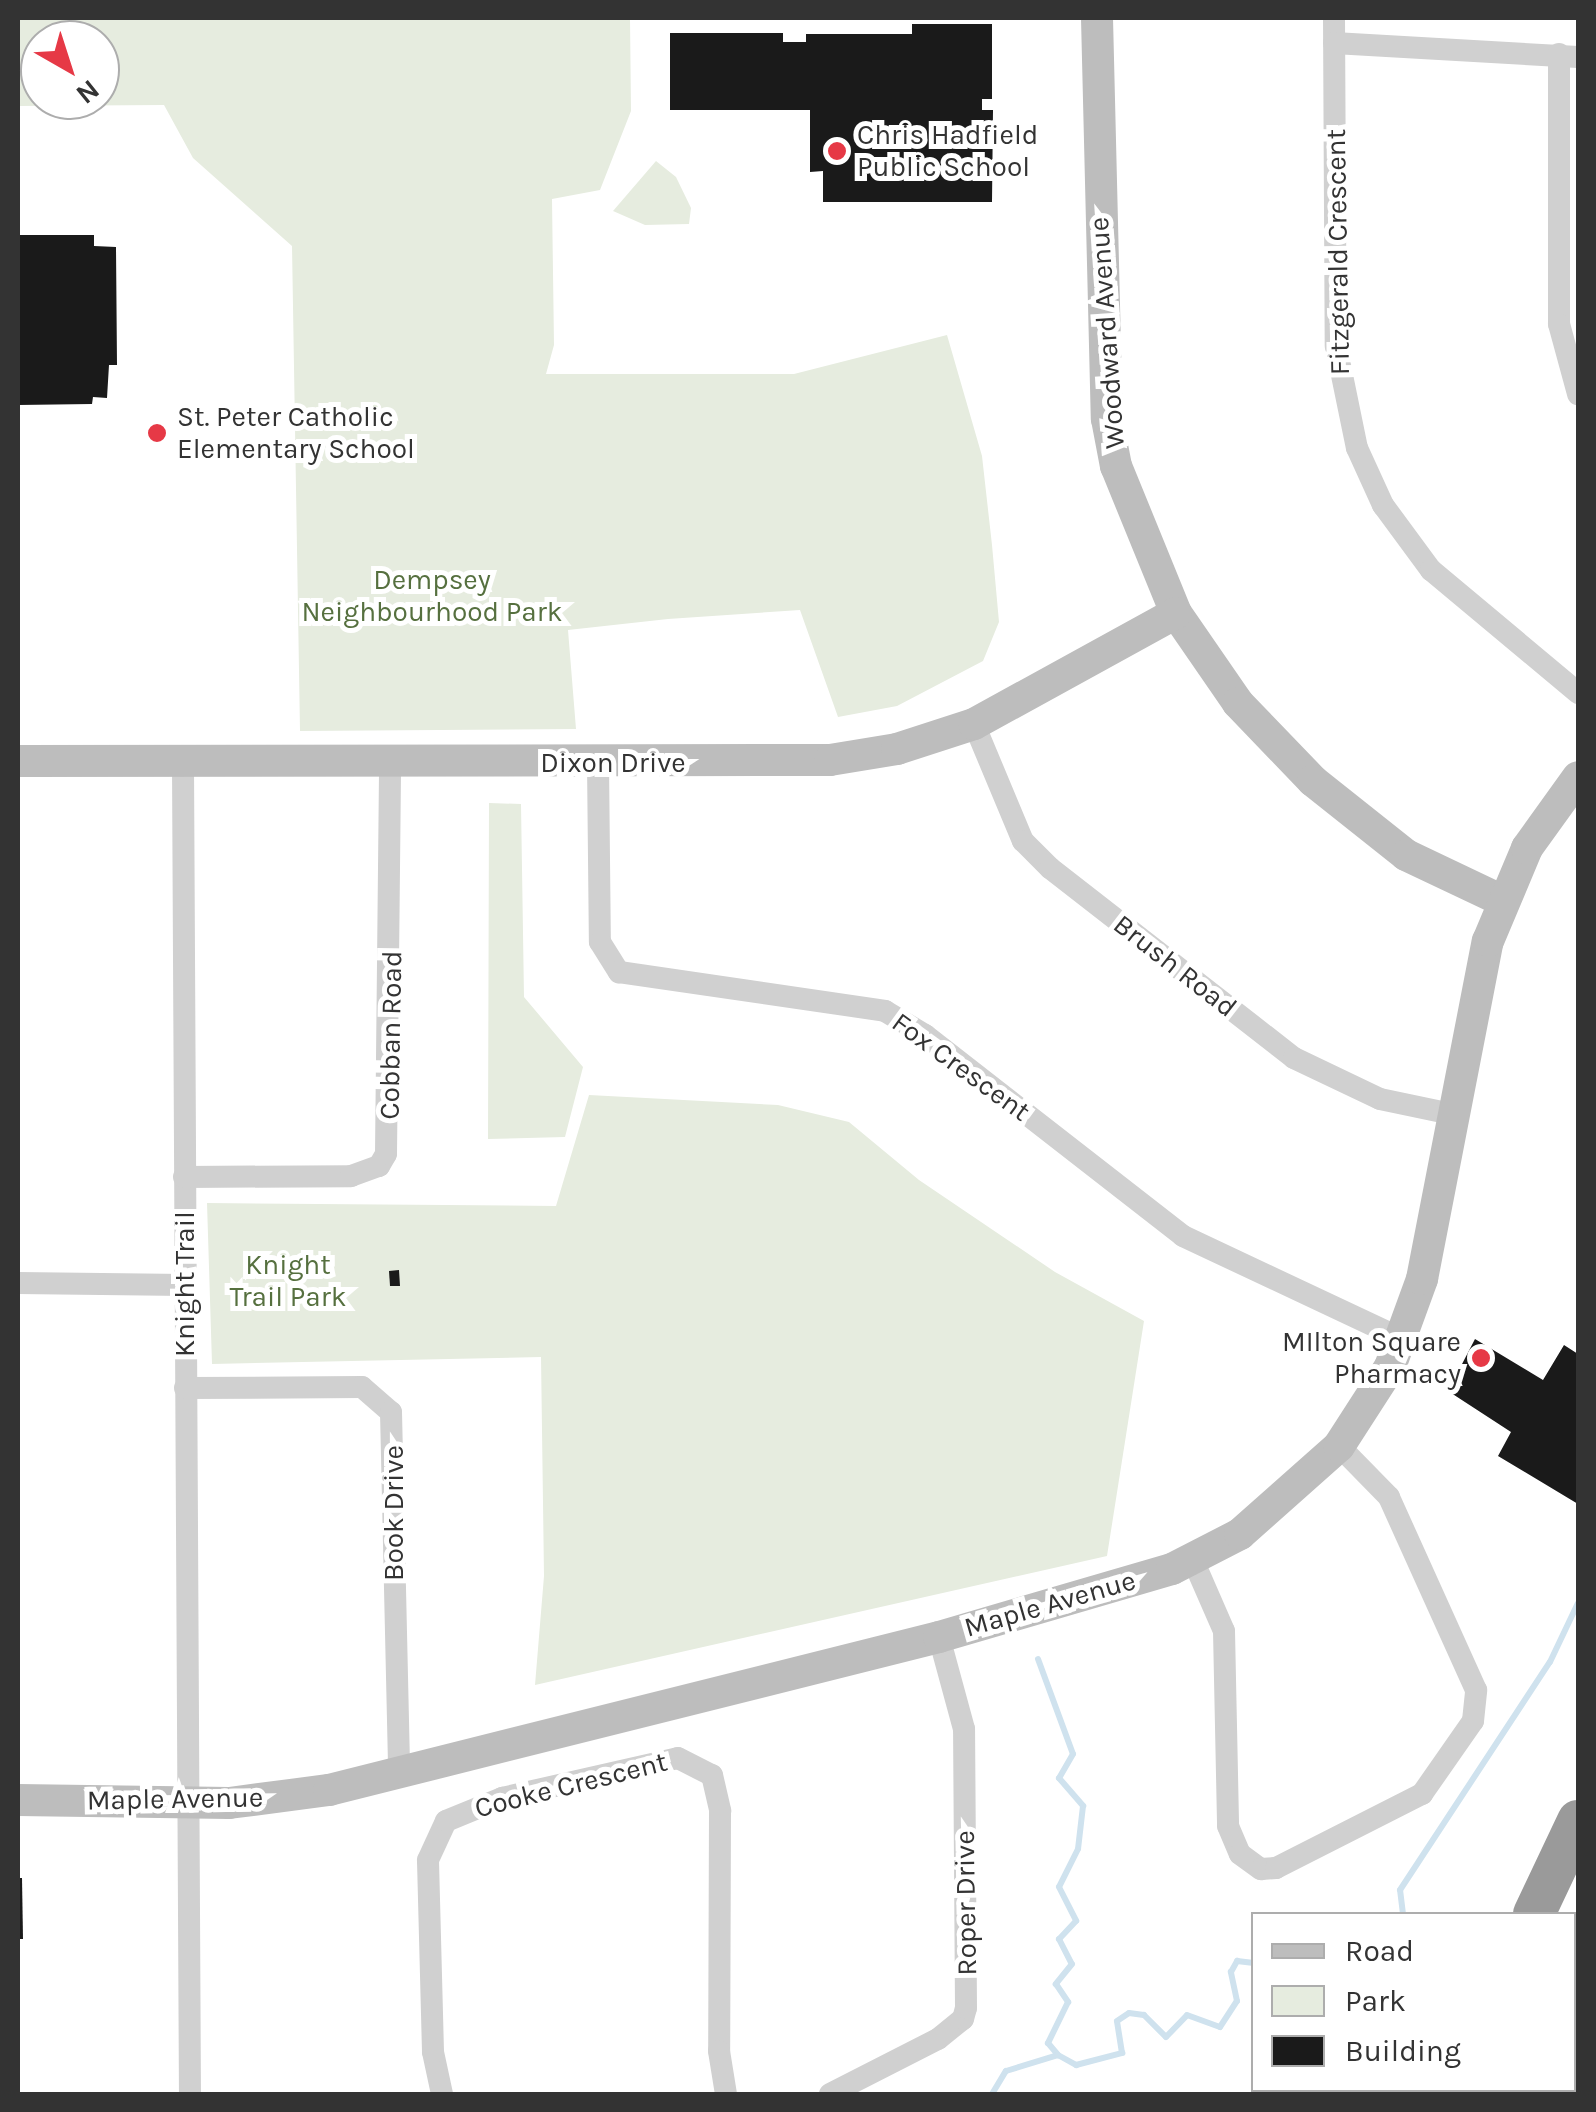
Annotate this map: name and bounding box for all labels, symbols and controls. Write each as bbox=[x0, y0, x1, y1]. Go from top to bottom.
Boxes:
north arrow bbox=[20, 20, 120, 120]
text: N bbox=[70, 73, 106, 111]
place label: Chris Hadfield Public School bbox=[857, 118, 1038, 184]
street label: Fitzgerald Crescent bbox=[1319, 129, 1357, 375]
marker: Chris Hadfield Public School bbox=[826, 140, 848, 162]
street label: Woodward Avenue bbox=[1082, 216, 1132, 450]
place label: St. Peter Catholic Elementary School bbox=[177, 400, 415, 466]
marker: St. Peter Catholic Elementary School bbox=[146, 422, 168, 444]
park label: Dempsey Neighbourhood Park bbox=[301, 563, 563, 629]
street label: Dixon Drive bbox=[540, 746, 686, 780]
street label: Brush Road bbox=[1107, 907, 1243, 1025]
street label: Cobban Road bbox=[373, 950, 409, 1120]
street label: Fox Crescent bbox=[885, 1006, 1037, 1128]
street label: Knight Trail bbox=[168, 1211, 202, 1357]
park label: Knight Trail Park bbox=[229, 1248, 347, 1314]
place label: MIlton Square Pharmacy bbox=[1282, 1325, 1461, 1391]
marker: MIlton Square Pharmacy bbox=[1470, 1347, 1492, 1369]
street label: Book Drive bbox=[377, 1445, 411, 1581]
street label: Maple Avenue bbox=[961, 1564, 1139, 1644]
street label: Cooke Crescent bbox=[471, 1745, 671, 1825]
street label: Maple Avenue bbox=[86, 1781, 264, 1817]
street label: Roper Drive bbox=[948, 1830, 984, 1976]
legend bbox=[1251, 1912, 1576, 2092]
text: Road bbox=[1345, 1933, 1414, 1969]
text: Park bbox=[1345, 1983, 1406, 2019]
text: Building bbox=[1345, 2033, 1461, 2069]

